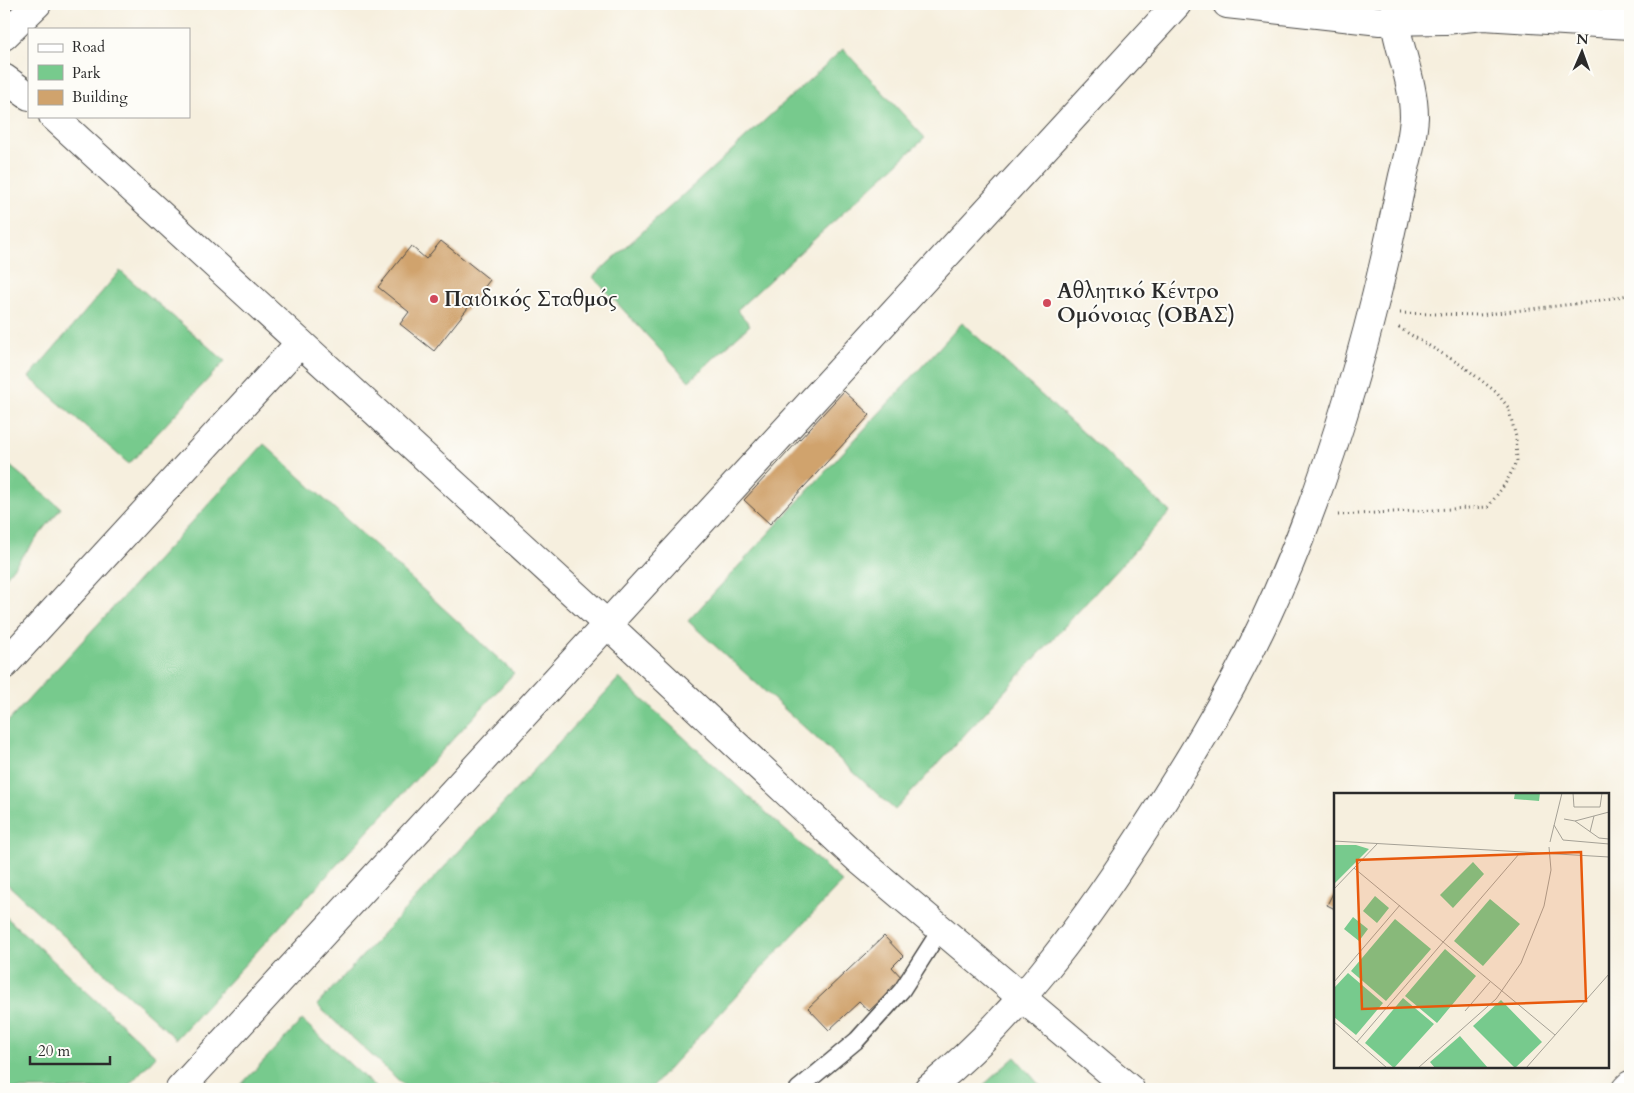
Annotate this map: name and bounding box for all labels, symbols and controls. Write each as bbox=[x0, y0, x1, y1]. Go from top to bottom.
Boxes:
legend bbox=[28, 28, 190, 118]
north arrow bbox=[1556, 28, 1606, 78]
text: N bbox=[1576, 30, 1589, 49]
text: Road bbox=[72, 37, 105, 57]
text: Park bbox=[72, 63, 101, 83]
text: Building bbox=[72, 87, 128, 107]
place label: Αθλητικό Κέντρο Ομόνοιας (ΟΒΑΣ) bbox=[1057, 277, 1235, 330]
place label: Παιδικός Σταθμός bbox=[444, 285, 617, 314]
marker: Παιδικός Σταθμός bbox=[428, 293, 440, 305]
marker: Αθλητικό Κέντρο Ομόνοιας (ΟΒΑΣ) bbox=[1041, 297, 1053, 309]
inset map bbox=[1334, 793, 1609, 1068]
scale bar bbox=[30, 1033, 110, 1065]
text: 20 m bbox=[38, 1041, 70, 1061]

